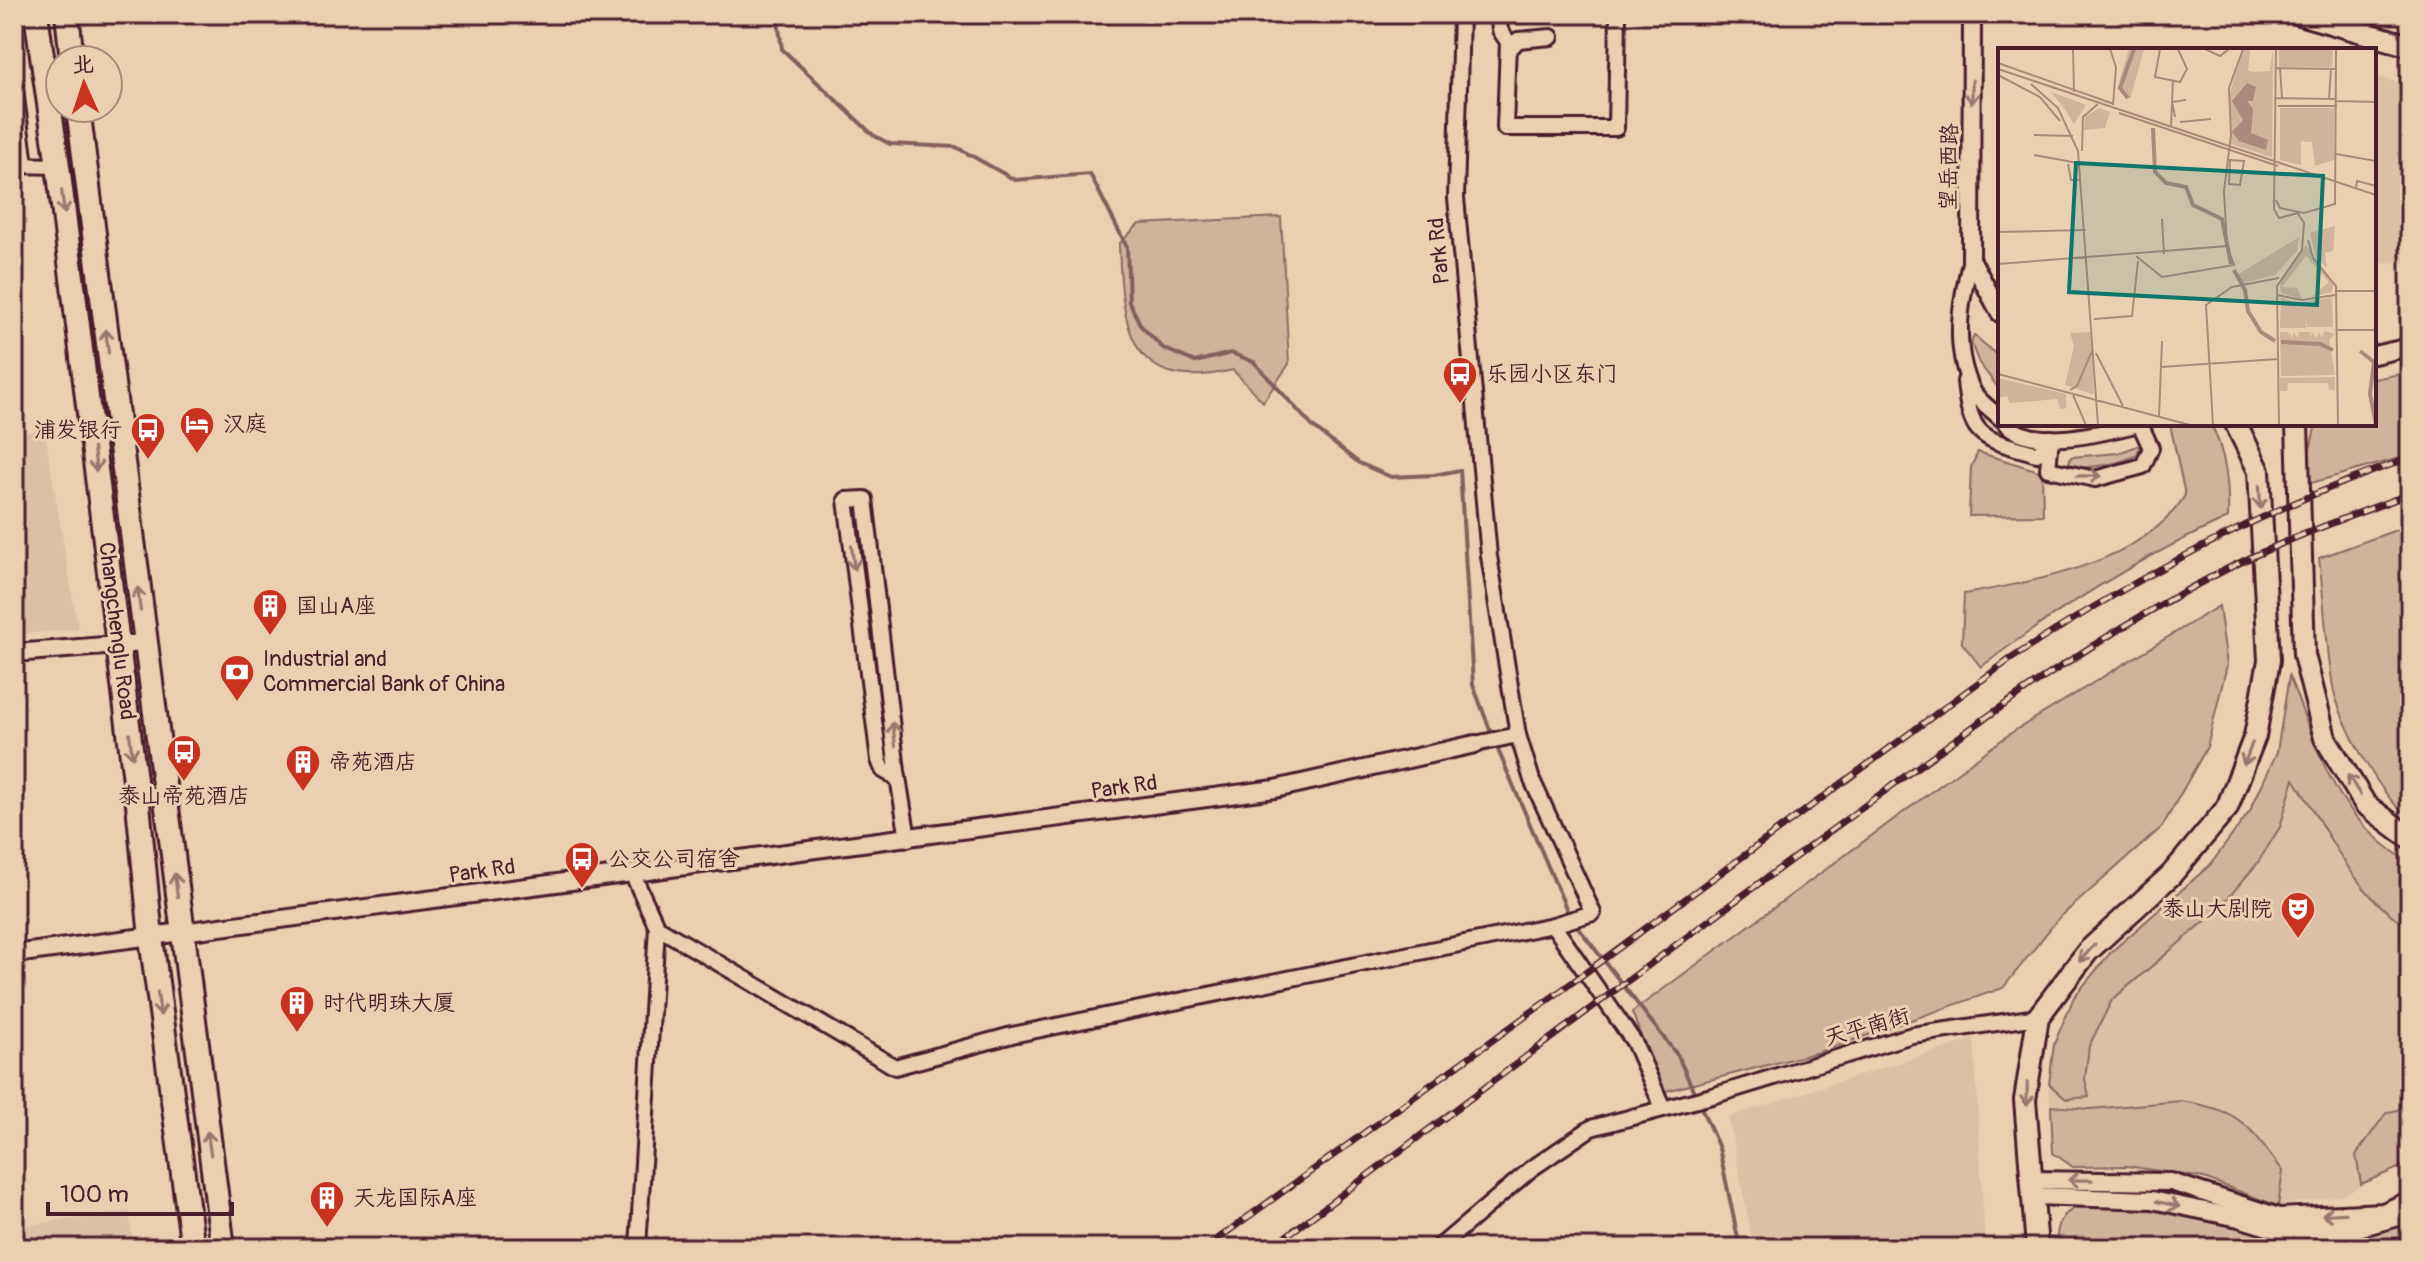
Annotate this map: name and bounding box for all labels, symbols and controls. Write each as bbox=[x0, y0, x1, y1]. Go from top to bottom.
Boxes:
north arrow bbox=[44, 44, 124, 124]
inset map bbox=[1998, 48, 2376, 426]
text: 北 bbox=[71, 50, 95, 80]
one-way arrow bbox=[1964, 78, 1980, 105]
street label: 望岳西路 bbox=[1934, 123, 1964, 211]
one-way arrow bbox=[56, 189, 71, 214]
street label: Park Rd bbox=[1422, 216, 1456, 286]
one-way arrow bbox=[99, 329, 114, 354]
bus stop icon: 乐园小区东门 bbox=[1441, 355, 1479, 405]
place label: 乐园小区东门 bbox=[1486, 360, 1618, 388]
hotel icon: 汉庭 bbox=[178, 405, 216, 455]
place label: 汉庭 bbox=[223, 410, 267, 438]
bus stop icon: 浦发银行 bbox=[129, 411, 167, 461]
place label: 浦发银行 bbox=[34, 416, 122, 444]
one-way arrow bbox=[88, 446, 103, 473]
one-way arrow bbox=[2076, 469, 2102, 484]
one-way arrow bbox=[2253, 483, 2268, 510]
street label: Changchenglu Road bbox=[92, 540, 142, 722]
one-way arrow bbox=[846, 545, 861, 571]
one-way arrow bbox=[131, 587, 146, 613]
building icon: 国山A座 bbox=[251, 587, 289, 637]
place label: 国山A座 bbox=[296, 592, 376, 620]
place label: Industrial and Commercial Bank of China bbox=[263, 645, 505, 698]
bank icon: Industrial and Commercial Bank of China bbox=[218, 653, 256, 703]
one-way arrow bbox=[887, 721, 902, 748]
one-way arrow bbox=[124, 733, 139, 758]
bus stop icon: 泰山帝苑酒店 bbox=[165, 733, 203, 783]
one-way arrow bbox=[2240, 741, 2254, 766]
building icon: 帝苑酒店 bbox=[284, 743, 322, 793]
place label: 帝苑酒店 bbox=[329, 748, 417, 776]
street label: Park Rd bbox=[1089, 768, 1159, 806]
one-way arrow bbox=[2345, 774, 2361, 797]
place label: 泰山帝苑酒店 bbox=[118, 782, 250, 810]
bus stop icon: 公交公司宿舍 bbox=[563, 840, 601, 890]
place label: 公交公司宿舍 bbox=[608, 845, 740, 873]
street label: Park Rd bbox=[447, 852, 517, 890]
one-way arrow bbox=[168, 872, 183, 899]
theatre icon: 泰山大剧院 bbox=[2279, 890, 2317, 940]
place label: 泰山大剧院 bbox=[2162, 895, 2272, 923]
one-way arrow bbox=[2079, 943, 2097, 963]
building icon: 时代明珠大厦 bbox=[278, 984, 316, 1034]
place label: 时代明珠大厦 bbox=[323, 989, 455, 1017]
one-way arrow bbox=[152, 990, 167, 1017]
street label: 天平南街 bbox=[1821, 1001, 1913, 1053]
one-way arrow bbox=[2019, 1080, 2035, 1107]
one-way arrow bbox=[201, 1131, 216, 1156]
scale bar bbox=[48, 1166, 232, 1216]
one-way arrow bbox=[2067, 1173, 2094, 1188]
building icon: 天龙国际A座 bbox=[308, 1179, 346, 1229]
text: 100 m bbox=[60, 1180, 129, 1209]
place label: 天龙国际A座 bbox=[353, 1184, 477, 1212]
one-way arrow bbox=[2154, 1197, 2180, 1212]
one-way arrow bbox=[2321, 1207, 2348, 1222]

